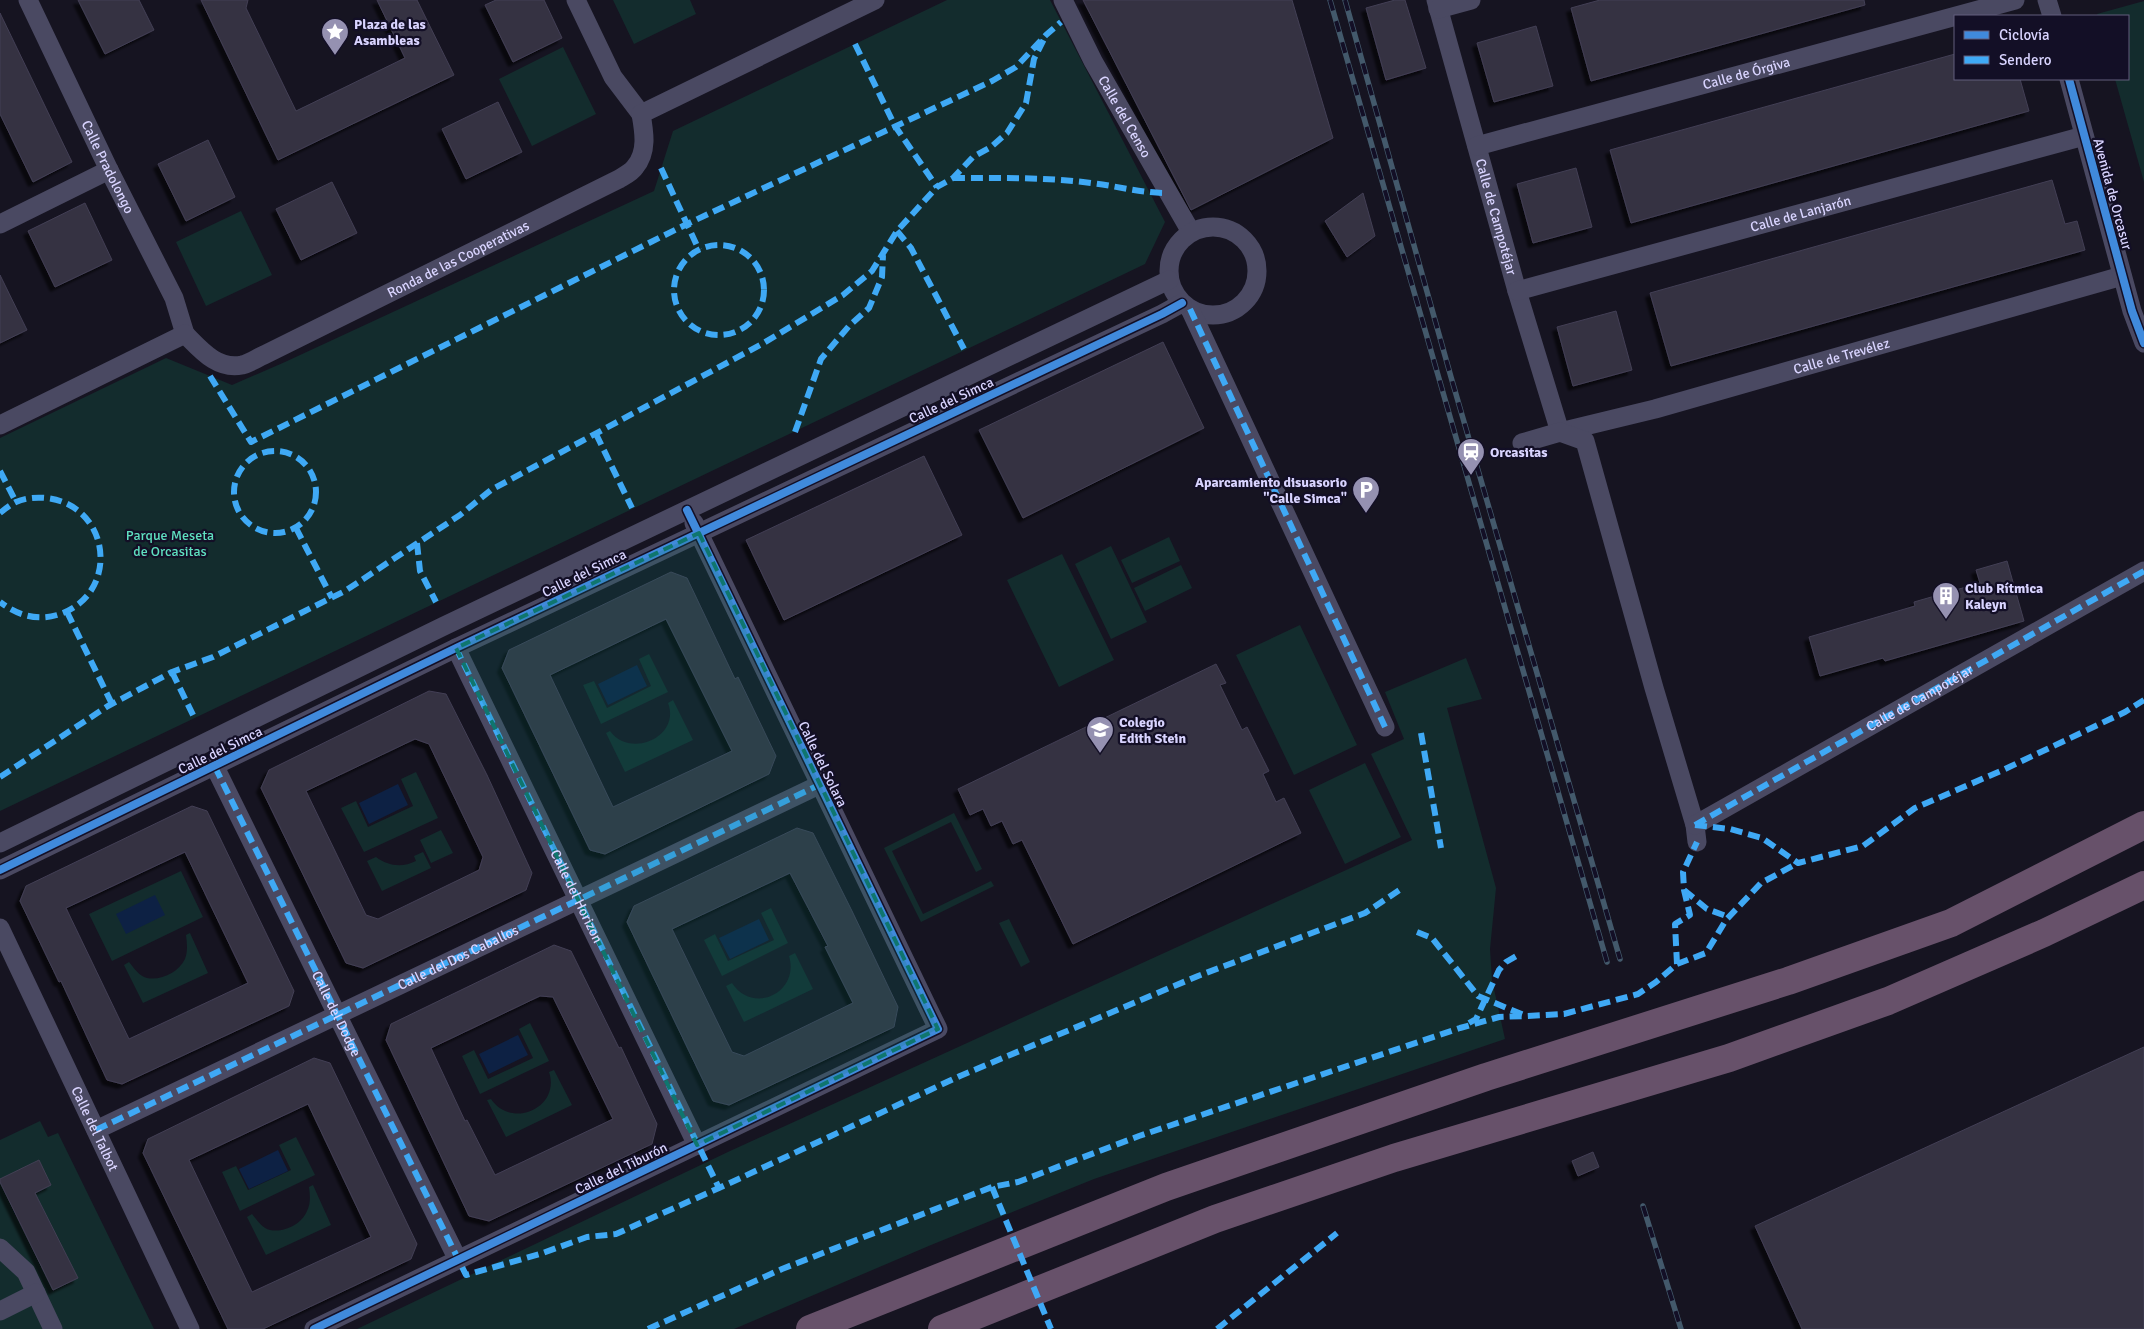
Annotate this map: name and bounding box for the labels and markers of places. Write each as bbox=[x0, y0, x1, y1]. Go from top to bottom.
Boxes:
place label: Plaza de las Asambleas bbox=[354, 16, 426, 49]
place icon: Plaza de las Asambleas bbox=[320, 17, 350, 56]
station icon: Orcasitas bbox=[1456, 437, 1486, 476]
place label: Orcasitas bbox=[1490, 444, 1548, 461]
place label: Aparcamiento disuasorio "Calle Simca" bbox=[1195, 474, 1347, 507]
parking icon: Aparcamiento disuasorio "Calle Simca" bbox=[1351, 475, 1381, 514]
place label: Club Rítmica Kaleyn bbox=[1965, 580, 2043, 613]
building icon: Club Rítmica Kaleyn bbox=[1931, 581, 1961, 620]
place label: Colegio Edith Stein bbox=[1119, 714, 1187, 747]
school or university icon: Colegio Edith Stein bbox=[1085, 715, 1115, 754]

